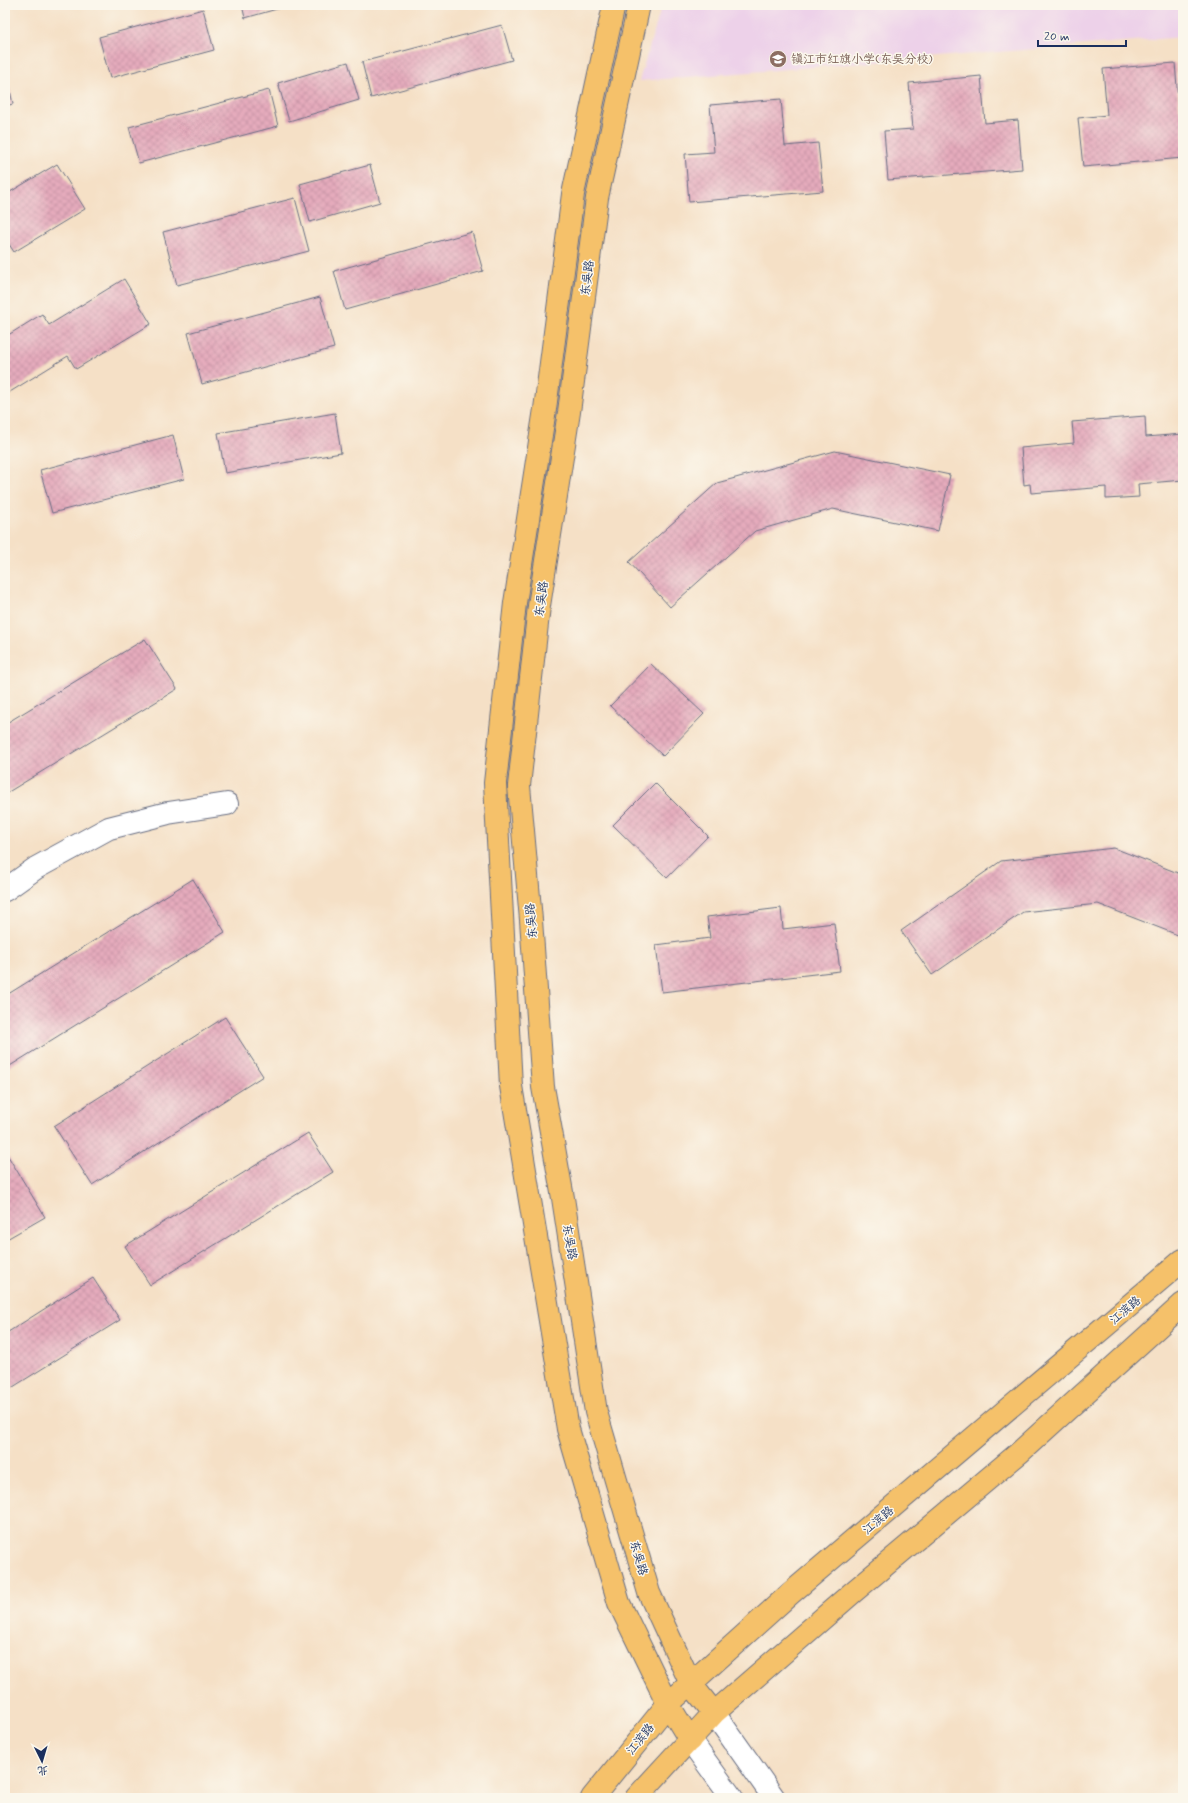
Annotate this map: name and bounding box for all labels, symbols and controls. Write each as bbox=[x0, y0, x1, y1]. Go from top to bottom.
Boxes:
scale bar bbox=[1038, 22, 1126, 48]
text: 20 m bbox=[1044, 29, 1070, 45]
school or university icon: 镇江市红旗小学(东吴分校) bbox=[768, 49, 788, 69]
place label: 镇江市红旗小学(东吴分校) bbox=[791, 52, 933, 68]
street label: 东吴路 bbox=[578, 259, 598, 297]
street label: 东吴路 bbox=[532, 580, 552, 618]
street label: 东吴路 bbox=[522, 902, 542, 940]
street label: 东吴路 bbox=[558, 1223, 580, 1261]
street label: 江滨路 bbox=[1107, 1293, 1145, 1328]
street label: 江滨路 bbox=[860, 1503, 898, 1538]
street label: 东吴路 bbox=[625, 1539, 651, 1578]
street label: 江滨路 bbox=[623, 1721, 658, 1759]
north arrow bbox=[22, 1741, 62, 1781]
text: 北 bbox=[37, 1763, 49, 1777]

